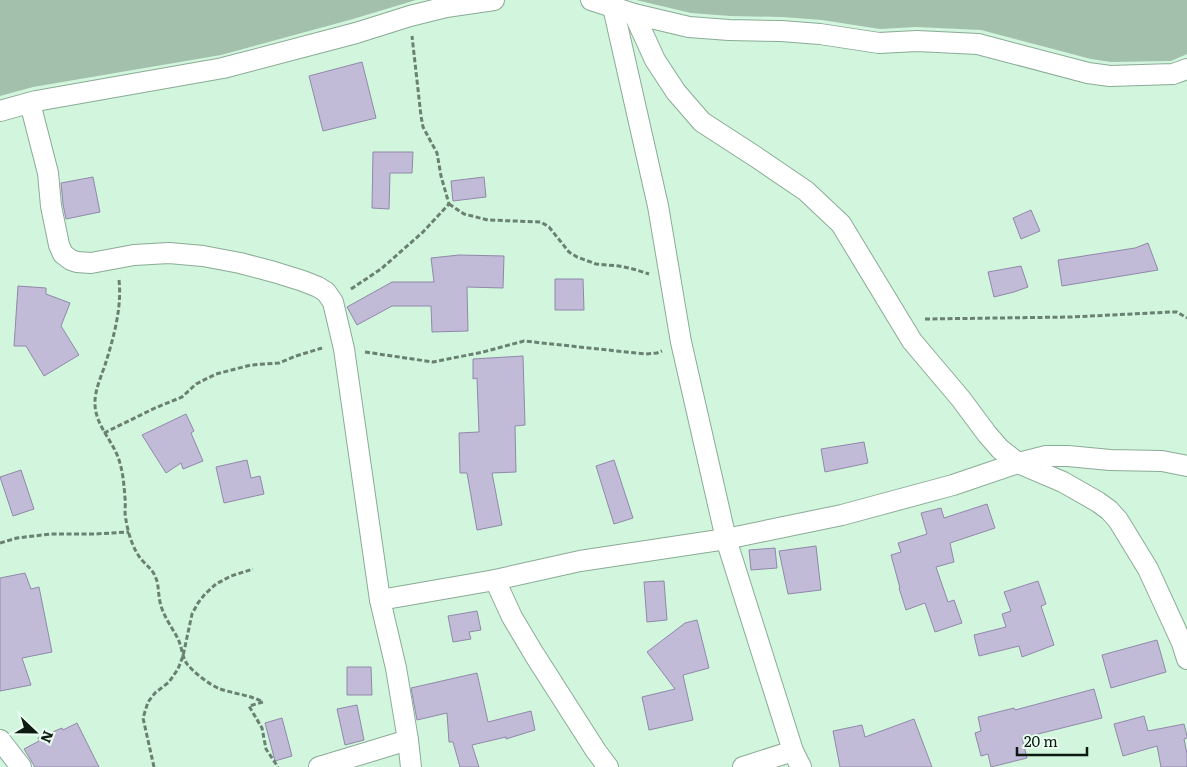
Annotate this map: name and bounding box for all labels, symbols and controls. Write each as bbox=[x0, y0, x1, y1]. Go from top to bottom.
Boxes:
north arrow bbox=[10, 707, 60, 757]
scale bar bbox=[1017, 724, 1087, 756]
text: N bbox=[36, 728, 59, 747]
text: 20 m bbox=[1024, 729, 1058, 752]

